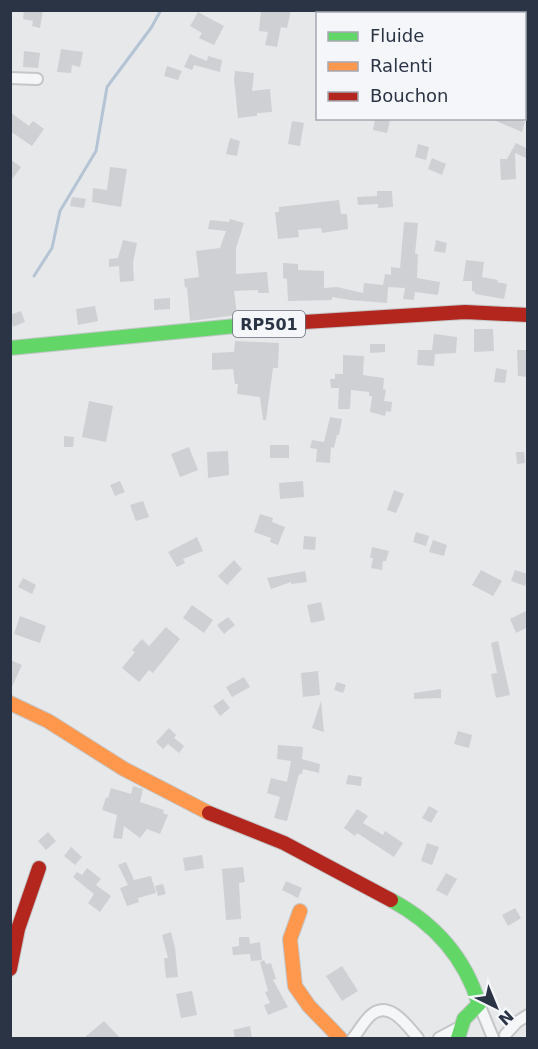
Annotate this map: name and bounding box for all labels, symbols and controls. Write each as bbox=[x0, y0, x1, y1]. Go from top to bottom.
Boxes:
legend bbox=[316, 12, 526, 120]
text: Fluide bbox=[370, 25, 424, 46]
text: Ralenti bbox=[370, 55, 433, 76]
text: Bouchon bbox=[370, 85, 449, 106]
road number: RP501 bbox=[233, 311, 305, 337]
north arrow bbox=[466, 977, 526, 1037]
text: N bbox=[495, 1006, 517, 1029]

